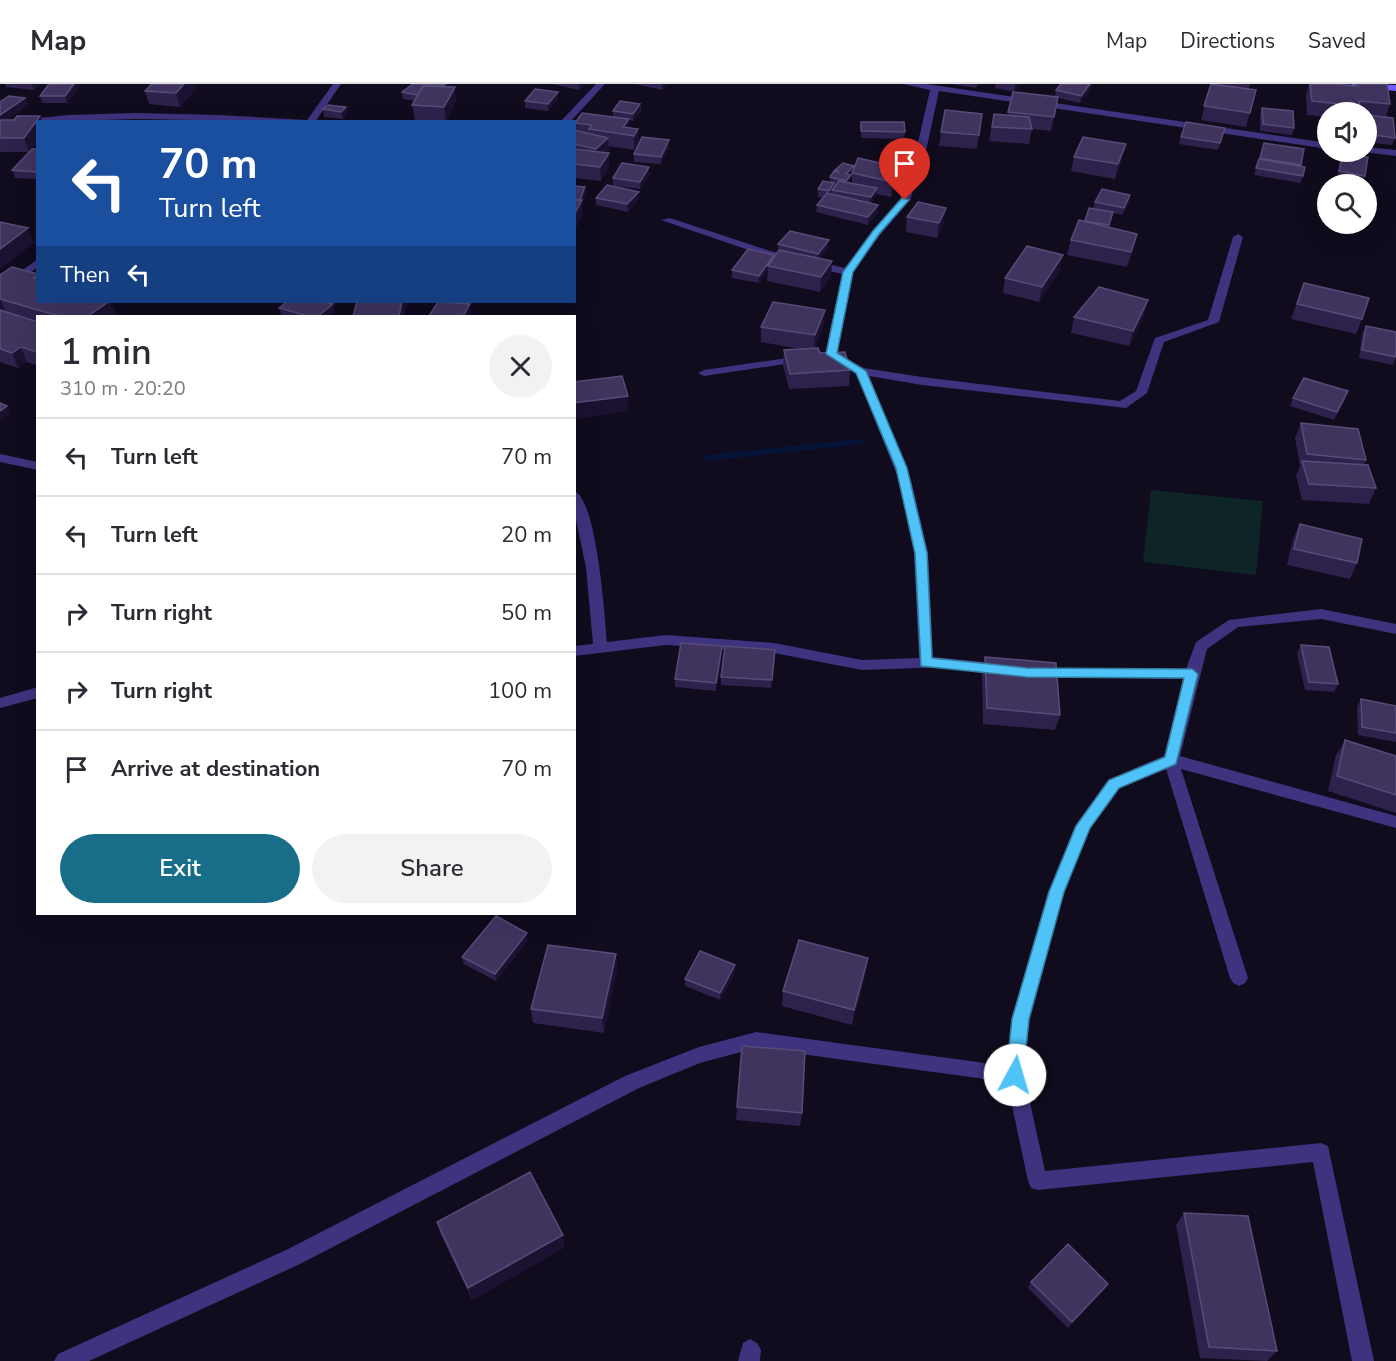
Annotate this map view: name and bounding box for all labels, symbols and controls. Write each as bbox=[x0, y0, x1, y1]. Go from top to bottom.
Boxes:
text: Map bbox=[30, 22, 86, 60]
text: Map bbox=[1106, 27, 1147, 55]
text: Directions bbox=[1180, 27, 1275, 55]
text: Saved bbox=[1308, 27, 1366, 55]
map controls bbox=[1317, 102, 1377, 234]
button: sound bbox=[1317, 102, 1377, 162]
text: 70 m bbox=[159, 136, 258, 193]
pin bbox=[879, 138, 930, 200]
icon: left bbox=[60, 144, 138, 222]
icon: arrive bbox=[888, 147, 921, 180]
button: search bbox=[1317, 174, 1377, 234]
text: Turn left bbox=[159, 190, 260, 227]
icon: left bbox=[122, 258, 155, 291]
text: Then bbox=[60, 260, 110, 290]
text: 1 min bbox=[60, 328, 152, 377]
button: close bbox=[489, 335, 552, 398]
text: 310 m · 20:20 bbox=[60, 375, 186, 402]
icon: left bbox=[60, 441, 93, 474]
text: Turn left bbox=[111, 442, 198, 472]
text: 70 m bbox=[501, 442, 552, 472]
icon: left bbox=[60, 519, 93, 552]
text: Turn left bbox=[111, 520, 198, 550]
text: 20 m bbox=[501, 520, 552, 550]
icon: right bbox=[60, 597, 93, 630]
text: Turn right bbox=[111, 598, 212, 628]
text: 50 m bbox=[501, 598, 552, 628]
icon: right bbox=[60, 675, 93, 708]
text: Turn right bbox=[111, 676, 212, 706]
text: 100 m bbox=[488, 676, 552, 706]
icon: arrive bbox=[60, 753, 93, 786]
text: Arrive at destination bbox=[111, 754, 320, 784]
text: 70 m bbox=[501, 754, 552, 784]
button: Exit bbox=[60, 834, 300, 903]
button: Share bbox=[312, 834, 552, 903]
position arrow bbox=[983, 1043, 1047, 1107]

